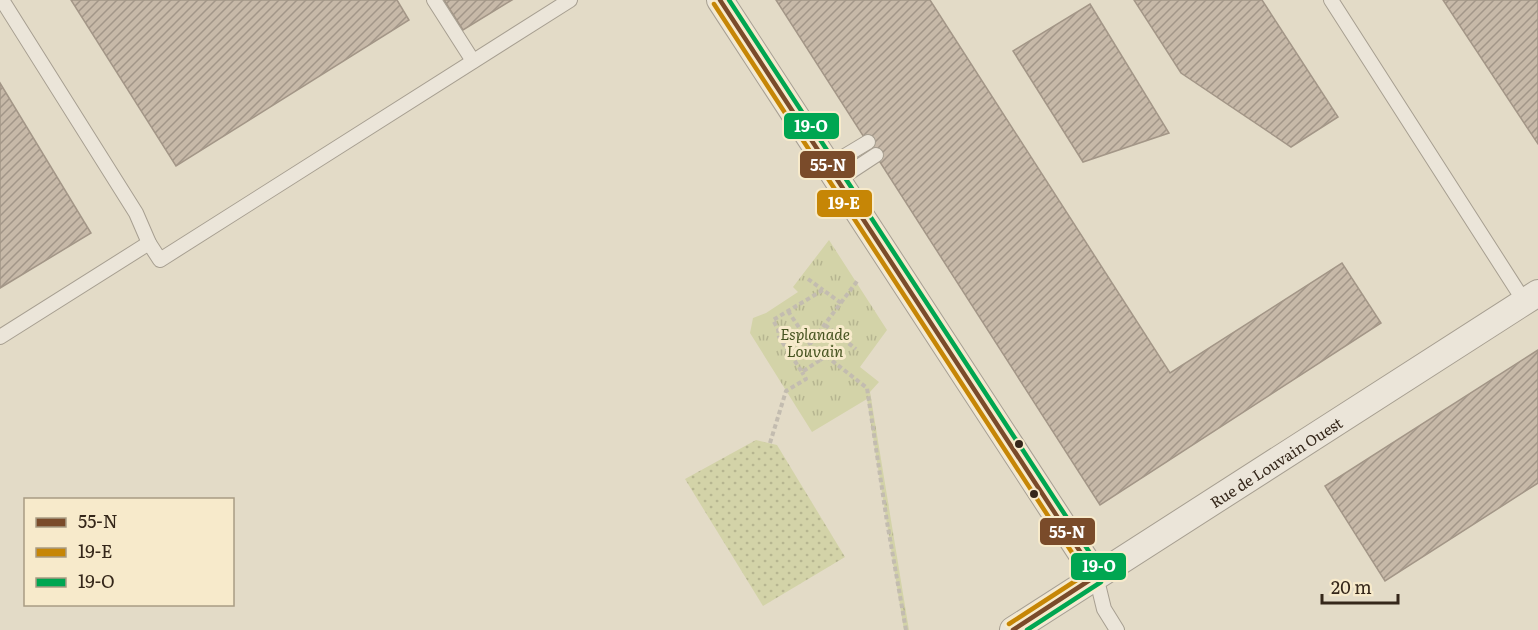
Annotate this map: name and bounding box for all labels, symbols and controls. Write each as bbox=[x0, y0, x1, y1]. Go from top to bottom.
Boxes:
line badge: 19-O bbox=[783, 112, 840, 140]
text: 19-O bbox=[794, 113, 828, 137]
line badge: 55-N bbox=[799, 150, 856, 179]
text: 55-N bbox=[810, 152, 846, 176]
line badge: 19-E bbox=[816, 189, 873, 218]
text: 19-E bbox=[828, 190, 860, 214]
park label: Esplanade Louvain bbox=[780, 322, 850, 362]
street label: Rue de Louvain Ouest bbox=[1205, 410, 1346, 513]
unlabelled marker bbox=[1013, 438, 1025, 450]
unlabelled marker bbox=[1028, 488, 1040, 500]
legend bbox=[24, 498, 234, 606]
text: 55-N bbox=[78, 507, 118, 534]
line badge: 55-N bbox=[1039, 517, 1096, 546]
text: 55-N bbox=[1049, 519, 1085, 543]
text: 19-E bbox=[78, 537, 113, 564]
line badge: 19-O bbox=[1070, 552, 1127, 581]
text: 19-O bbox=[1082, 553, 1116, 577]
text: 19-O bbox=[78, 567, 115, 594]
scale bar bbox=[1322, 567, 1398, 605]
text: 20 m bbox=[1331, 573, 1372, 600]

